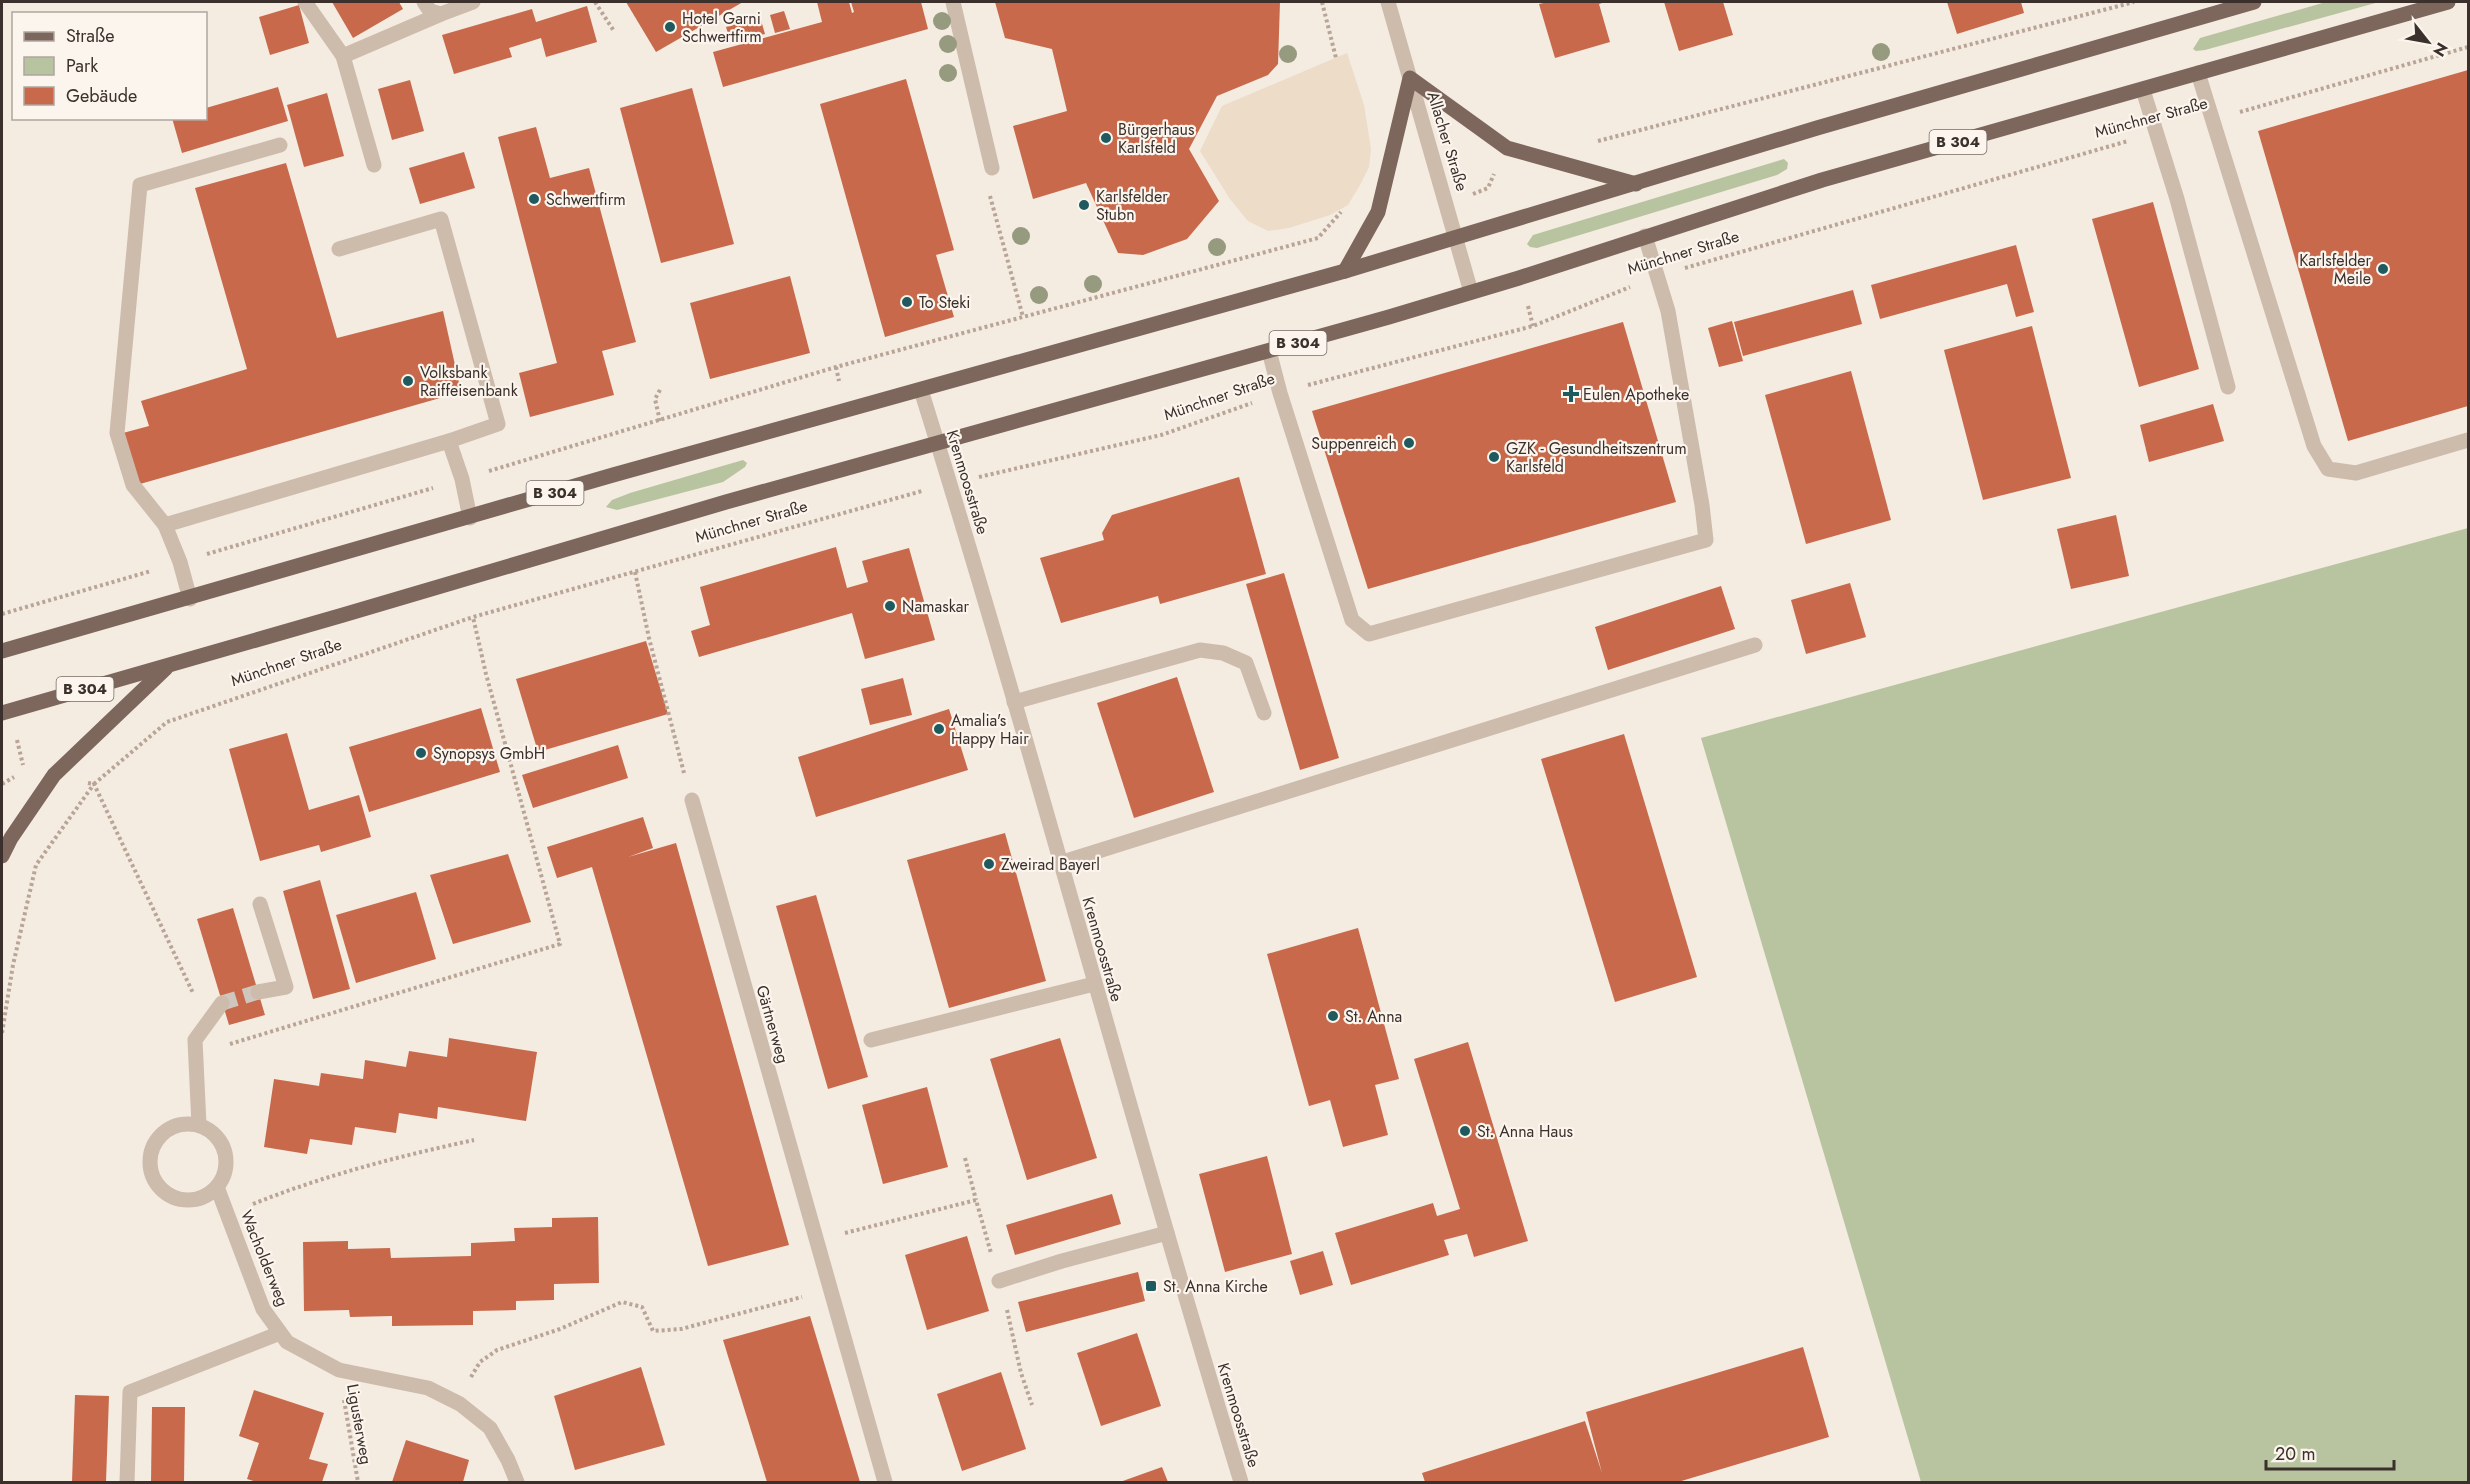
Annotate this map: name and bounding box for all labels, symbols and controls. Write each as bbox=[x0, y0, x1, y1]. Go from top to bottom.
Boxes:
place label: Hotel Garni Schwertfirm bbox=[682, 7, 762, 48]
legend bbox=[12, 12, 207, 120]
north arrow bbox=[2398, 12, 2458, 72]
marker: Hotel Garni Schwertfirm bbox=[663, 20, 677, 34]
text: Straße bbox=[66, 23, 114, 49]
text: N bbox=[2427, 38, 2454, 61]
text: Park bbox=[66, 53, 98, 79]
text: Gebäude bbox=[66, 83, 137, 109]
street label: Allacher Straße bbox=[1421, 88, 1474, 194]
street label: Münchner Straße bbox=[2092, 91, 2210, 144]
place label: Bürgerhaus Karlsfeld bbox=[1118, 118, 1194, 159]
road number: B 304 bbox=[1930, 130, 1986, 154]
marker: Bürgerhaus Karlsfeld bbox=[1099, 131, 1113, 145]
place label: Karlsfelder Stubn bbox=[1096, 185, 1168, 226]
place label: Schwertfirm bbox=[546, 188, 626, 211]
marker: Schwertfirm bbox=[527, 192, 541, 206]
marker: Karlsfelder Stubn bbox=[1077, 198, 1091, 212]
street label: Münchner Straße bbox=[1624, 225, 1742, 280]
place label: Karlsfelder Meile bbox=[2299, 249, 2372, 290]
marker: Karlsfelder Meile bbox=[2376, 262, 2390, 276]
place label: To Steki bbox=[919, 291, 970, 314]
marker: To Steki bbox=[900, 295, 914, 309]
road number: B 304 bbox=[1270, 331, 1326, 355]
place label: Volksbank Raiffeisenbank bbox=[420, 361, 519, 402]
street label: Münchner Straße bbox=[1161, 367, 1278, 426]
marker: Volksbank Raiffeisenbank bbox=[401, 374, 415, 388]
place label: Eulen Apotheke bbox=[1583, 383, 1689, 406]
marker: Eulen Apotheke bbox=[1564, 387, 1578, 401]
street label: Krenmoosstraße bbox=[941, 427, 994, 537]
place label: Suppenreich bbox=[1311, 432, 1397, 455]
marker: Suppenreich bbox=[1402, 436, 1416, 450]
place label: GZK - Gesundheitszentrum Karlsfeld bbox=[1506, 437, 1687, 478]
marker: GZK - Gesundheitszentrum Karlsfeld bbox=[1487, 450, 1501, 464]
road number: B 304 bbox=[526, 481, 584, 505]
street label: Münchner Straße bbox=[692, 494, 810, 548]
place label: Namaskar bbox=[902, 595, 969, 618]
marker: Namaskar bbox=[883, 599, 897, 613]
street label: Münchner Straße bbox=[228, 633, 345, 692]
road number: B 304 bbox=[56, 677, 113, 701]
place label: Amalia's Happy Hair bbox=[951, 709, 1029, 750]
marker: Amalia's Happy Hair bbox=[932, 722, 946, 736]
place label: Synopsys GmbH bbox=[433, 742, 545, 765]
marker: Synopsys GmbH bbox=[414, 746, 428, 760]
place label: Zweirad Bayerl bbox=[1001, 853, 1100, 876]
marker: Zweirad Bayerl bbox=[982, 857, 996, 871]
street label: Krenmoosstraße bbox=[1077, 894, 1128, 1004]
street label: Gärtnerweg bbox=[750, 982, 795, 1066]
place label: St. Anna bbox=[1345, 1005, 1402, 1028]
marker: St. Anna bbox=[1326, 1009, 1340, 1023]
place label: St. Anna Haus bbox=[1477, 1120, 1573, 1143]
marker: St. Anna Haus bbox=[1458, 1124, 1472, 1138]
street label: Wacholderweg bbox=[235, 1207, 294, 1310]
place label: St. Anna Kirche bbox=[1163, 1275, 1268, 1298]
marker: St. Anna Kirche bbox=[1144, 1279, 1158, 1293]
street label: Krenmoosstraße bbox=[1212, 1360, 1265, 1470]
street label: Ligusterweg bbox=[341, 1382, 378, 1466]
scale bar bbox=[2266, 1433, 2394, 1471]
text: 20 m bbox=[2275, 1441, 2315, 1467]

